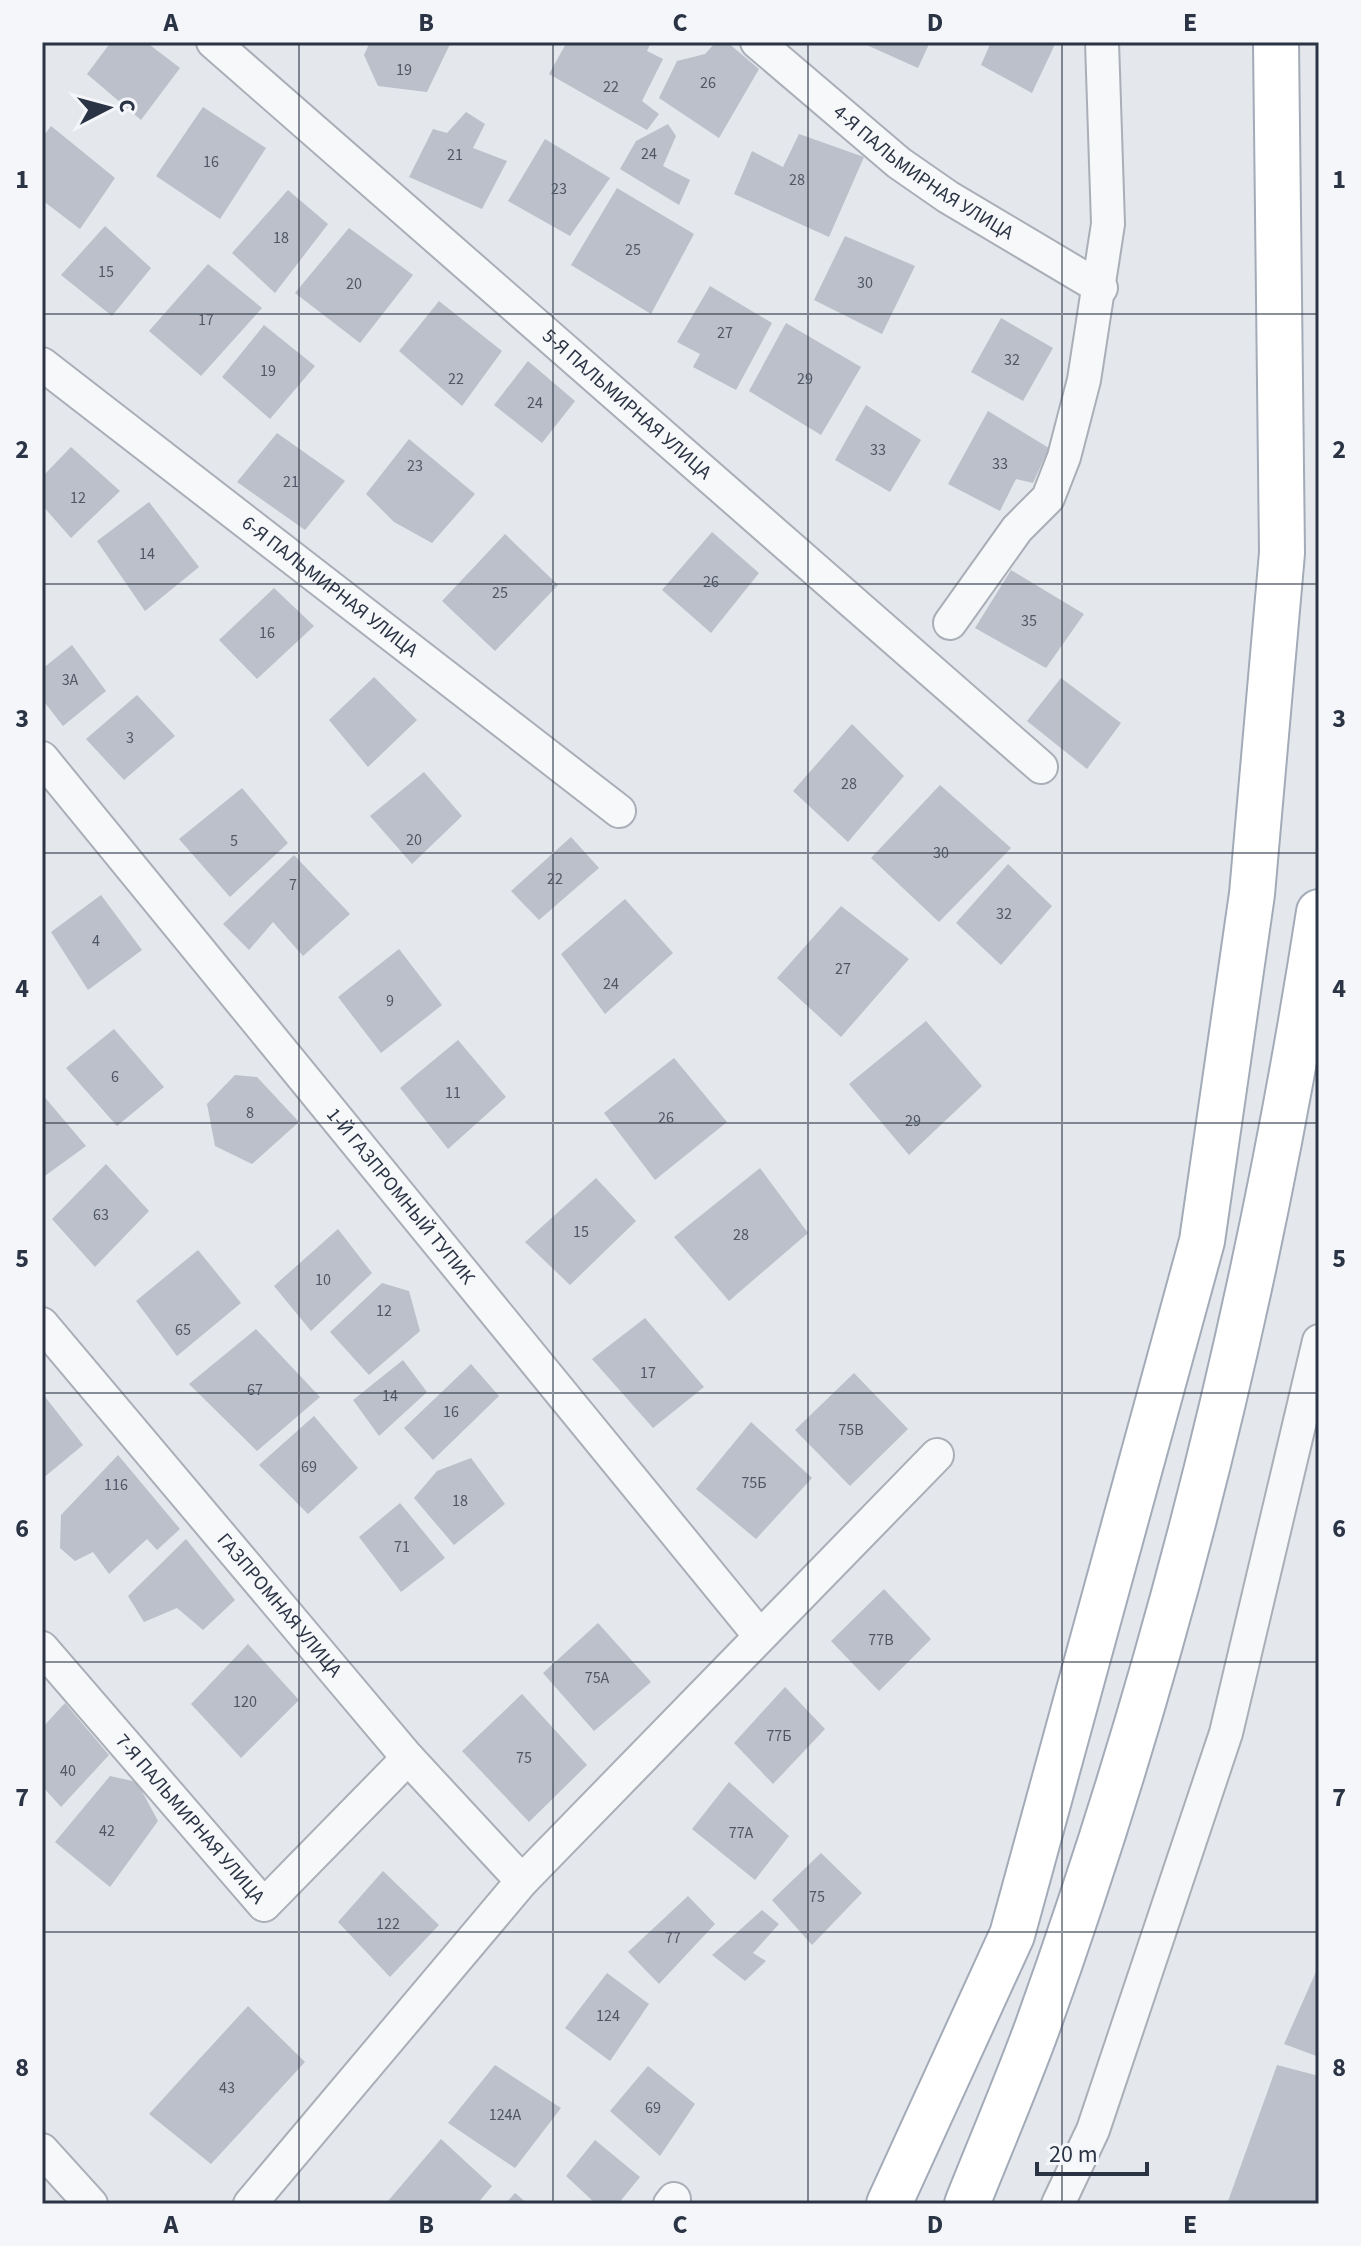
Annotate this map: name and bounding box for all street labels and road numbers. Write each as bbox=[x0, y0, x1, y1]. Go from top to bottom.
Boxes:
street label: 4-Я ПАЛЬМИРНАЯ УЛИЦА bbox=[827, 99, 1019, 247]
street label: 5-Я ПАЛЬМИРНАЯ УЛИЦА bbox=[536, 322, 718, 486]
street label: 6-Я ПАЛЬМИРНАЯ УЛИЦА bbox=[236, 510, 424, 664]
street label: 1-Й ГАЗПРОМНЫЙ ТУПИК bbox=[320, 1102, 481, 1291]
street label: ГАЗПРОМНАЯ УЛИЦА bbox=[210, 1527, 348, 1684]
street label: 7-Я ПАЛЬМИРНАЯ УЛИЦА bbox=[108, 1728, 271, 1910]

